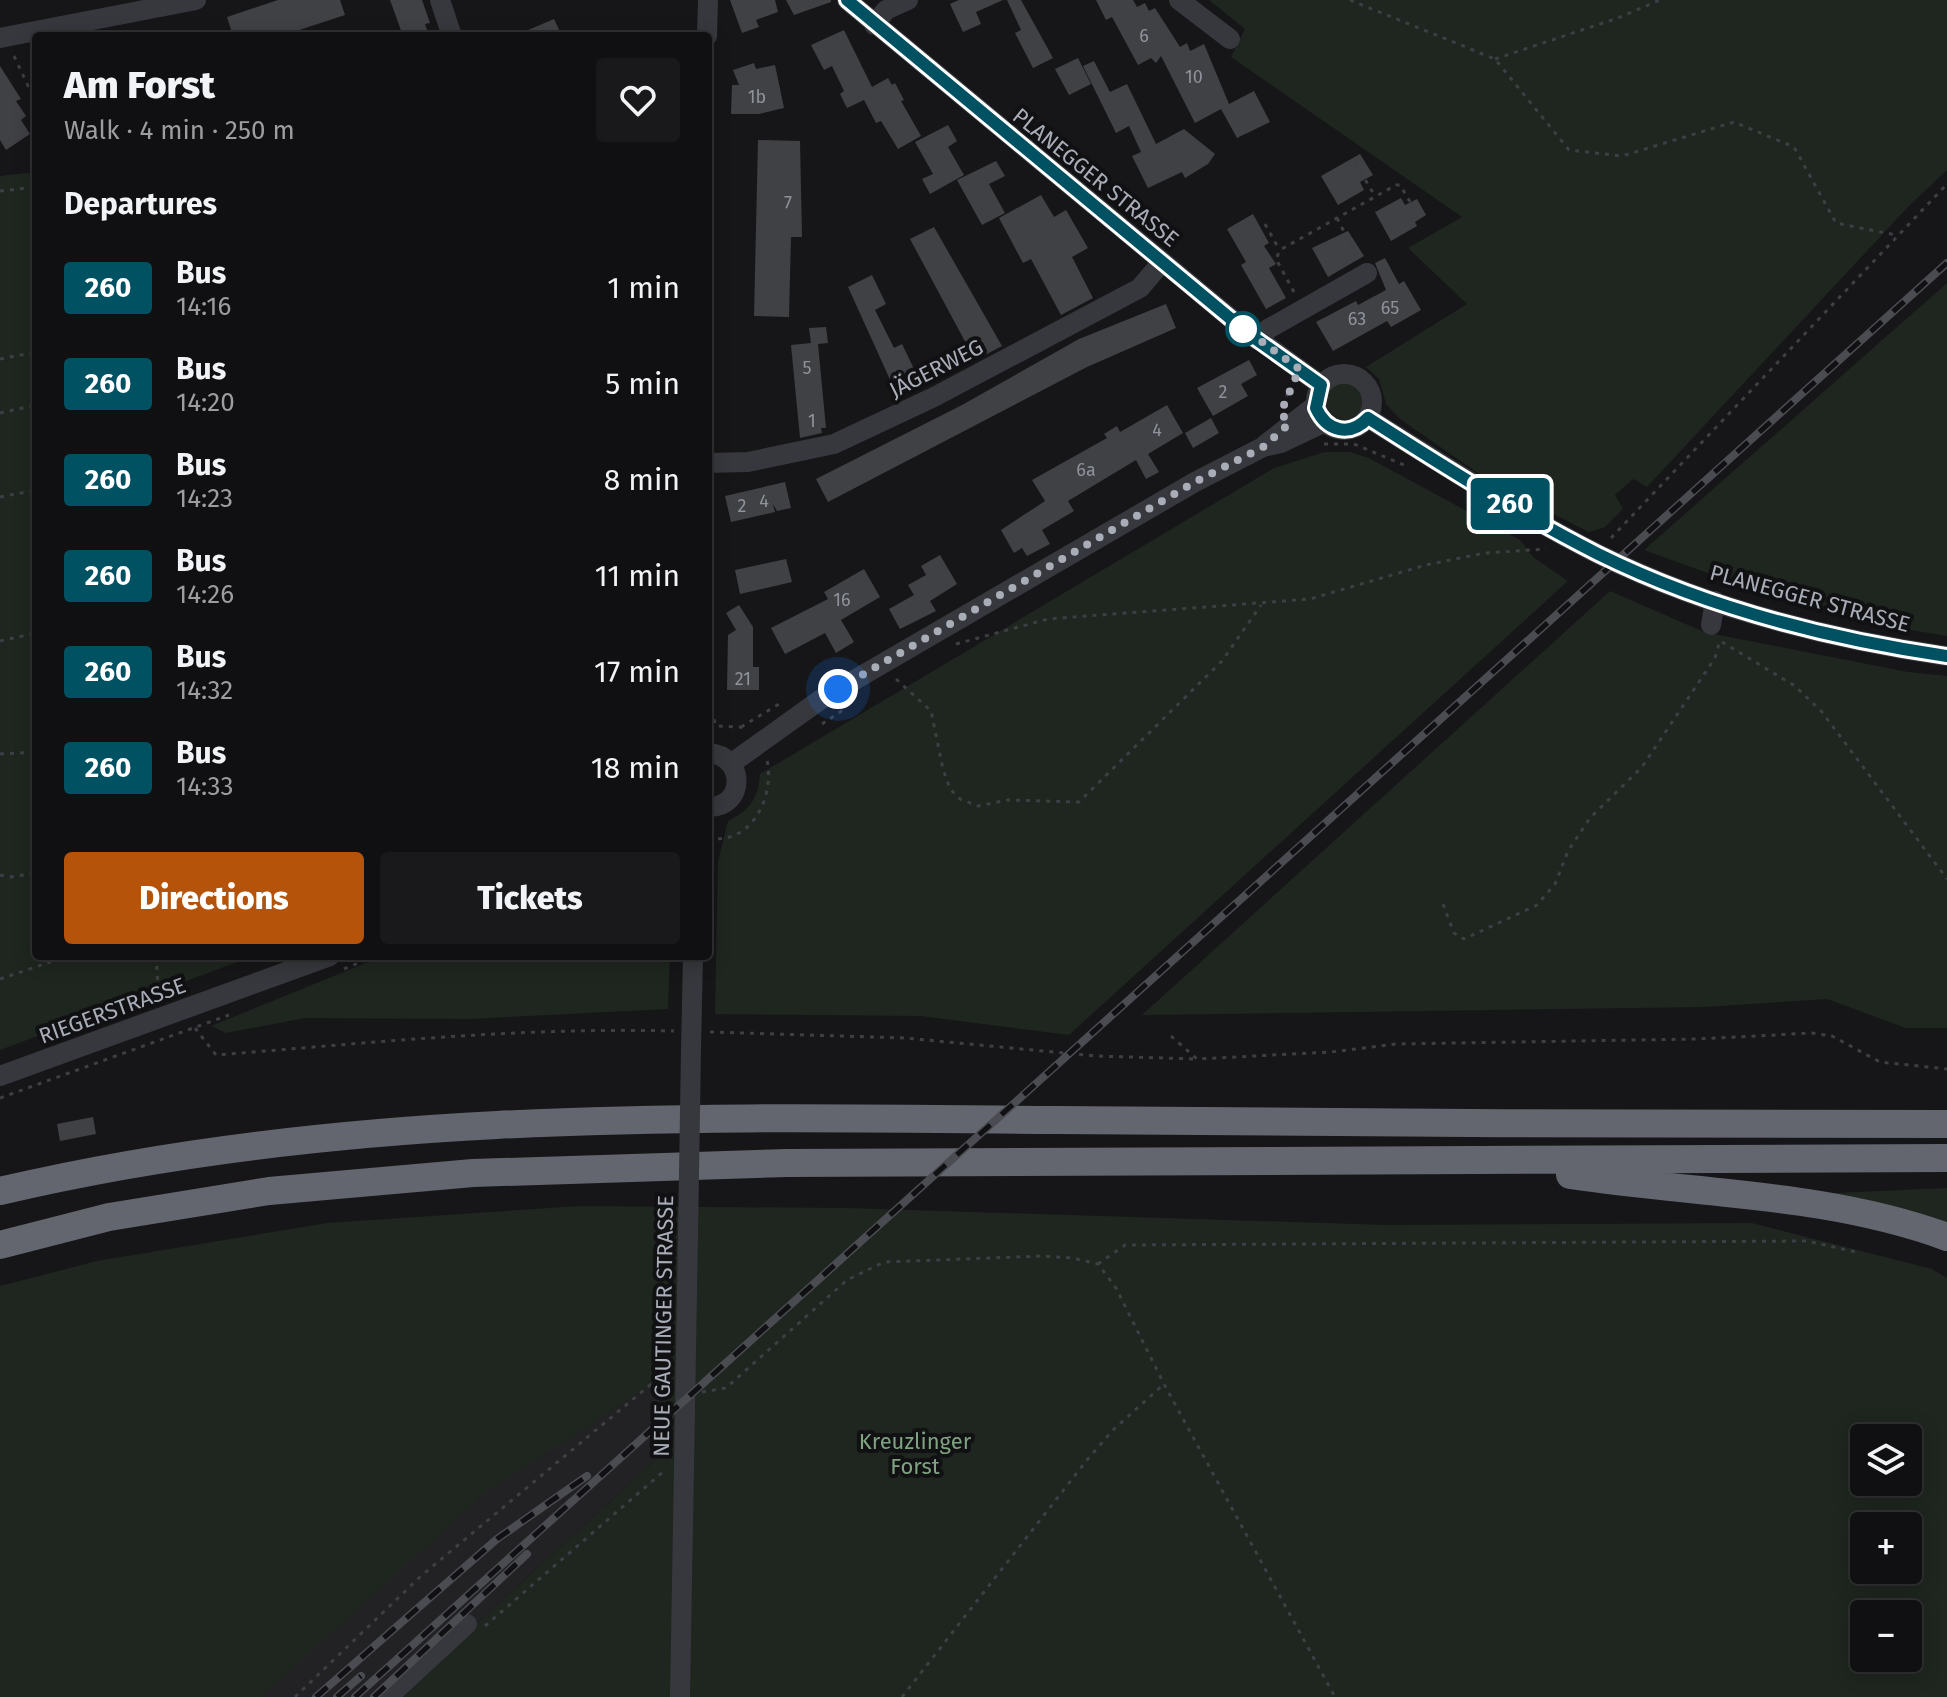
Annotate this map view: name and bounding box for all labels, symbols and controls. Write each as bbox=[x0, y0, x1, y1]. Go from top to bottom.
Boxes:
house number: 6 bbox=[1139, 25, 1149, 47]
button: heart bbox=[596, 58, 680, 142]
text: Am Forst bbox=[64, 62, 215, 108]
house number: 10 bbox=[1185, 66, 1203, 88]
house number: 1b bbox=[748, 86, 766, 108]
street label: PLANEGGER STRASSE bbox=[1007, 102, 1184, 253]
text: Walk · 4 min · 250 m bbox=[64, 115, 295, 146]
text: Departures bbox=[64, 186, 217, 222]
house number: 7 bbox=[784, 192, 792, 214]
text: Bus bbox=[176, 255, 226, 291]
text: 1 min bbox=[607, 270, 680, 306]
text: 260 bbox=[85, 271, 131, 304]
text: 14:16 bbox=[176, 291, 231, 322]
house number: 65 bbox=[1381, 297, 1399, 319]
house number: 63 bbox=[1348, 308, 1366, 330]
unlabelled marker bbox=[1226, 312, 1260, 346]
street label: JÄGERWEG bbox=[885, 333, 988, 404]
text: Bus bbox=[176, 351, 226, 387]
house number: 5 bbox=[802, 357, 812, 379]
text: 5 min bbox=[605, 366, 680, 402]
text: 260 bbox=[85, 367, 131, 400]
house number: 2 bbox=[1219, 381, 1228, 403]
text: 14:20 bbox=[176, 387, 235, 418]
house number: 1 bbox=[808, 410, 816, 432]
house number: 4 bbox=[1152, 419, 1162, 441]
text: Bus bbox=[176, 447, 226, 483]
house number: 6a bbox=[1076, 459, 1096, 481]
text: 8 min bbox=[604, 462, 680, 498]
text: 260 bbox=[85, 463, 131, 496]
line badge: 260 bbox=[1464, 478, 1556, 530]
text: 14:23 bbox=[176, 483, 233, 514]
text: 260 bbox=[1487, 487, 1533, 520]
house number: 4 bbox=[759, 490, 769, 512]
house number: 2 bbox=[738, 495, 747, 517]
text: Bus bbox=[176, 543, 226, 579]
text: 11 min bbox=[595, 558, 680, 594]
text: 260 bbox=[85, 559, 131, 592]
street label: PLANEGGER STRASSE bbox=[1707, 559, 1913, 638]
text: 14:26 bbox=[176, 579, 234, 610]
house number: 16 bbox=[833, 589, 851, 611]
text: Bus bbox=[176, 639, 226, 675]
text: 17 min bbox=[594, 654, 680, 690]
text: 260 bbox=[85, 655, 131, 688]
house number: 21 bbox=[735, 668, 751, 690]
your location bbox=[818, 669, 858, 709]
text: 14:32 bbox=[176, 675, 233, 706]
text: Bus bbox=[176, 735, 226, 771]
text: 18 min bbox=[591, 750, 680, 786]
text: 260 bbox=[85, 751, 131, 784]
text: 14:33 bbox=[176, 771, 234, 802]
button: Directions bbox=[64, 852, 364, 944]
button: Tickets bbox=[380, 852, 680, 944]
street label: RIEGERSTRASSE bbox=[35, 971, 189, 1050]
street label: NEUE GAUTINGER STRASSE bbox=[648, 1195, 679, 1457]
map controls bbox=[1850, 1424, 1922, 1672]
button: layers bbox=[1850, 1424, 1922, 1496]
park label: Kreuzlinger Forst bbox=[859, 1428, 972, 1480]
button: + bbox=[1850, 1512, 1922, 1584]
button: − bbox=[1850, 1600, 1922, 1672]

